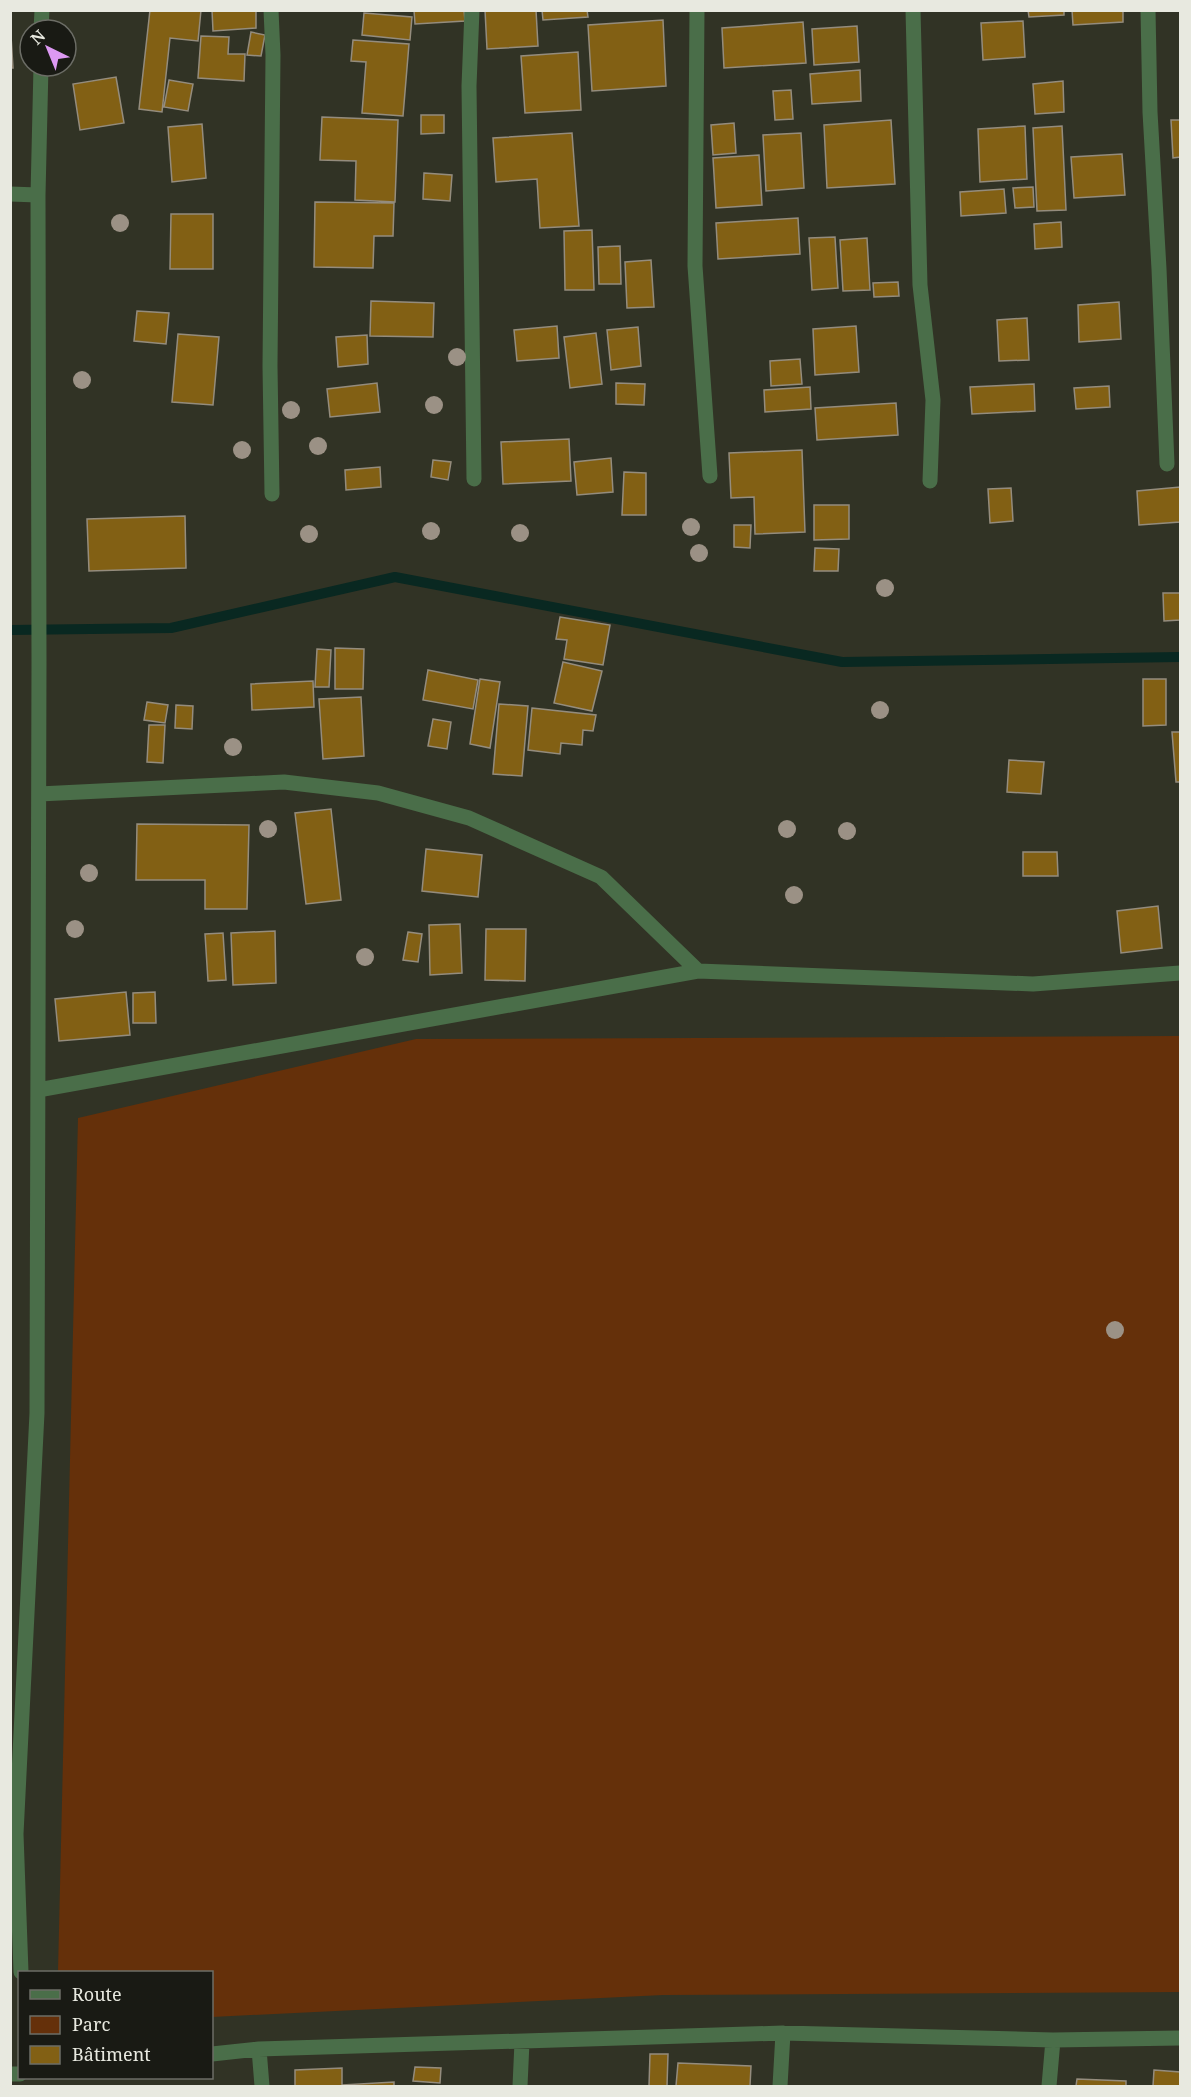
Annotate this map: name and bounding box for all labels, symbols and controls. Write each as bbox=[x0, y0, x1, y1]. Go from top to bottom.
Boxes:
north arrow bbox=[18, 18, 78, 78]
text: N bbox=[26, 24, 50, 49]
legend bbox=[18, 1971, 213, 2079]
text: Route bbox=[72, 1982, 122, 2006]
text: Parc bbox=[72, 2012, 110, 2036]
text: Bâtiment bbox=[72, 2042, 151, 2066]

